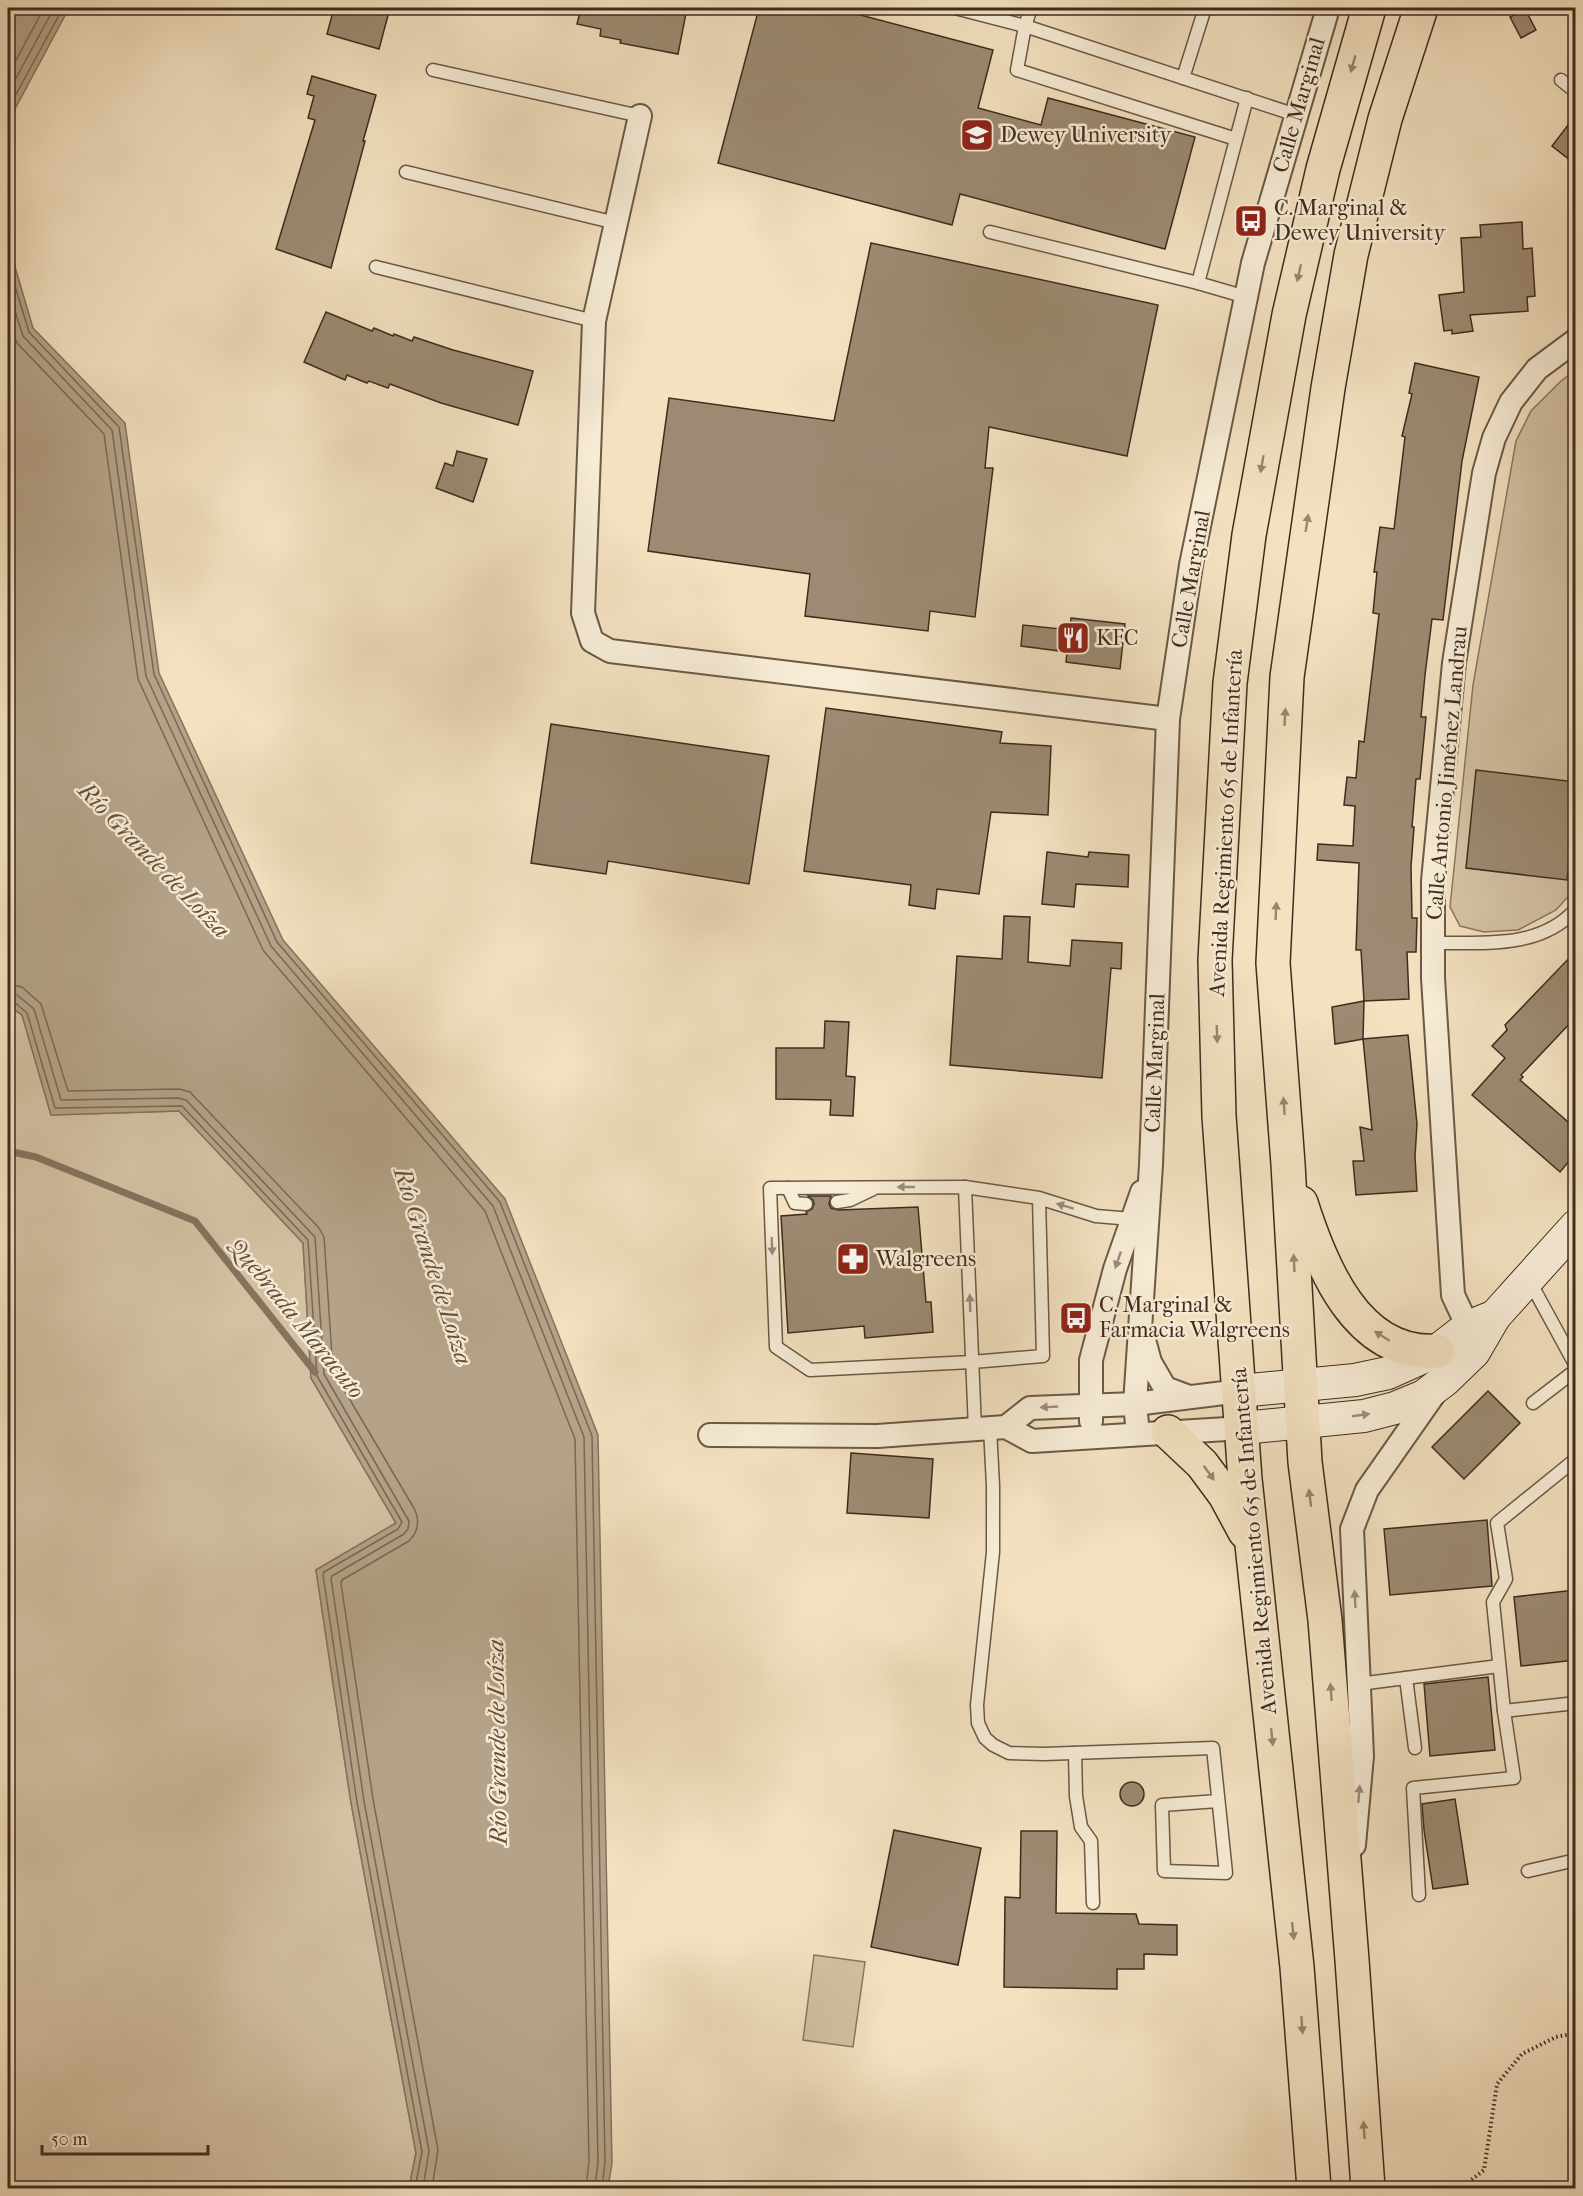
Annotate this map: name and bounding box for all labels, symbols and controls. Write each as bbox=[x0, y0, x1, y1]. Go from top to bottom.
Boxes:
street label: Calle Marginal bbox=[1267, 34, 1331, 176]
one-way arrow bbox=[1347, 55, 1357, 73]
school or university icon: Dewey University bbox=[959, 117, 995, 153]
place label: Dewey University bbox=[1000, 122, 1173, 148]
place label: C. Marginal & Dewey University bbox=[1274, 195, 1447, 246]
bus stop icon: C. Marginal & Dewey University bbox=[1233, 203, 1269, 239]
one-way arrow bbox=[1293, 264, 1303, 282]
one-way arrow bbox=[1257, 455, 1266, 474]
street label: Calle Marginal bbox=[1166, 508, 1216, 650]
one-way arrow bbox=[1303, 513, 1312, 532]
restaurant icon: KFC bbox=[1055, 620, 1091, 656]
street label: Calle Antonio Jiménez Landrau bbox=[1421, 624, 1473, 921]
place label: KFC bbox=[1096, 625, 1139, 651]
street label: Avenida Regimiento 65 de Infantería bbox=[1204, 648, 1248, 998]
one-way arrow bbox=[1281, 707, 1290, 726]
water label: Río Grande de Loíza bbox=[71, 775, 235, 944]
one-way arrow bbox=[1271, 902, 1280, 921]
street label: Calle Marginal bbox=[1140, 993, 1170, 1133]
one-way arrow bbox=[1212, 1025, 1222, 1044]
one-way arrow bbox=[1279, 1096, 1289, 1115]
water label: Río Grande de Loíza bbox=[387, 1162, 478, 1368]
one-way arrow bbox=[897, 1182, 916, 1192]
one-way arrow bbox=[1056, 1201, 1074, 1210]
water label: Quebrada Maracuto bbox=[223, 1231, 370, 1404]
one-way arrow bbox=[767, 1237, 776, 1256]
pharmacy icon: Walgreens bbox=[835, 1241, 871, 1277]
place label: Walgreens bbox=[875, 1246, 976, 1272]
one-way arrow bbox=[1112, 1251, 1122, 1269]
one-way arrow bbox=[1289, 1254, 1298, 1273]
place label: C. Marginal & Farmacia Walgreens bbox=[1099, 1292, 1290, 1343]
one-way arrow bbox=[965, 1294, 974, 1313]
bus stop icon: C. Marginal & Farmacia Walgreens bbox=[1058, 1300, 1094, 1336]
one-way arrow bbox=[1374, 1331, 1390, 1342]
street label: Avenida Regimiento 65 de Infantería bbox=[1226, 1366, 1282, 1716]
one-way arrow bbox=[1039, 1403, 1058, 1412]
one-way arrow bbox=[1352, 1411, 1371, 1420]
one-way arrow bbox=[1203, 1465, 1215, 1481]
one-way arrow bbox=[1305, 1489, 1314, 1508]
one-way arrow bbox=[1350, 1590, 1359, 1609]
water label: Río Grande de Loíza bbox=[481, 1639, 513, 1847]
one-way arrow bbox=[1326, 1683, 1335, 1702]
one-way arrow bbox=[1267, 1727, 1277, 1746]
one-way arrow bbox=[1354, 1784, 1364, 1803]
one-way arrow bbox=[1288, 1921, 1298, 1940]
one-way arrow bbox=[1297, 2016, 1306, 2035]
scale bar bbox=[42, 2118, 208, 2156]
one-way arrow bbox=[1359, 2121, 1369, 2140]
text: 50 m bbox=[51, 2129, 88, 2150]

